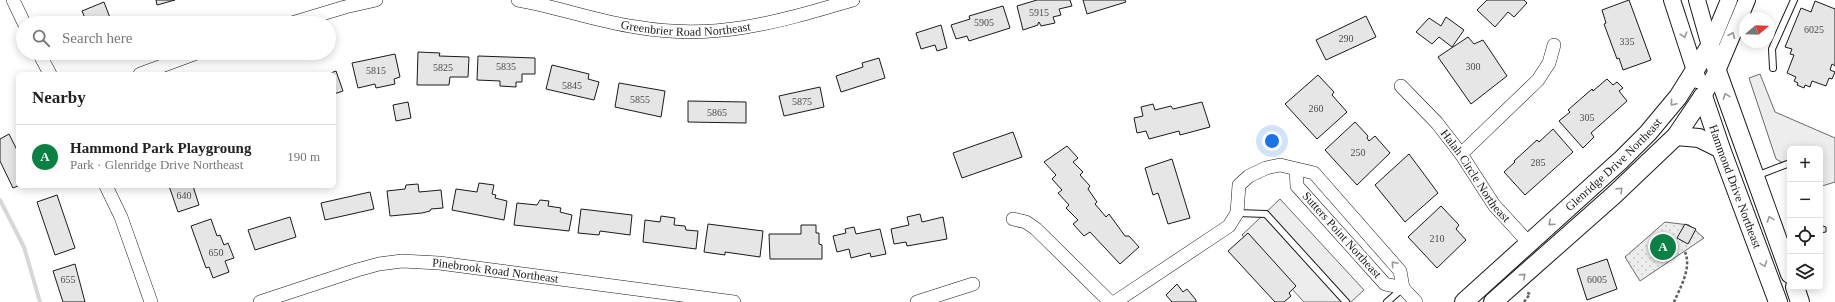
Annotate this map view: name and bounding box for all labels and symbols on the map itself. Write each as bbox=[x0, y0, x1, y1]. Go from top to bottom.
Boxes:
house number: 5915 bbox=[1029, 7, 1049, 18]
north arrow bbox=[1739, 12, 1775, 48]
house number: 5905 bbox=[974, 17, 994, 28]
street label: Greenbrier Road Northeast bbox=[620, 18, 752, 39]
house number: 6025 bbox=[1804, 24, 1824, 35]
one-way arrow bbox=[1679, 31, 1687, 38]
one-way arrow bbox=[1728, 32, 1736, 39]
house number: 290 bbox=[1339, 33, 1354, 44]
house number: 335 bbox=[1620, 36, 1635, 47]
house number: 5835 bbox=[496, 61, 516, 72]
house number: 300 bbox=[1466, 61, 1481, 72]
house number: 5825 bbox=[433, 62, 453, 73]
house number: 5815 bbox=[366, 65, 386, 76]
house number: 5845 bbox=[562, 80, 582, 91]
one-way arrow bbox=[1723, 93, 1731, 100]
house number: 5855 bbox=[630, 94, 650, 105]
house number: 5875 bbox=[792, 96, 812, 107]
one-way arrow bbox=[1671, 98, 1678, 105]
house number: 260 bbox=[1309, 103, 1324, 114]
house number: 5865 bbox=[707, 107, 727, 118]
house number: 305 bbox=[1580, 112, 1595, 123]
street label: Glenridge Drive Northeast bbox=[1562, 115, 1665, 214]
street label: Hammond Drive Northeast bbox=[1706, 123, 1765, 251]
street label: Halah Circle Northeast bbox=[1438, 127, 1514, 226]
your location bbox=[1262, 131, 1282, 151]
house number: 250 bbox=[1351, 147, 1366, 158]
house number: 285 bbox=[1531, 157, 1546, 168]
one-way arrow bbox=[1615, 187, 1623, 195]
street label: Sutters Point Northeast bbox=[1300, 189, 1385, 282]
house number: 640 bbox=[177, 190, 192, 201]
one-way arrow bbox=[1766, 215, 1775, 222]
one-way arrow bbox=[1548, 219, 1556, 226]
pin: A bbox=[1650, 232, 1676, 262]
house number: 210 bbox=[1430, 233, 1445, 244]
house number: 650 bbox=[209, 247, 224, 258]
street label: Pinebrook Road Northeast bbox=[432, 256, 560, 286]
one-way arrow bbox=[1391, 261, 1398, 269]
one-way arrow bbox=[1759, 261, 1767, 268]
house number: 655 bbox=[61, 274, 76, 285]
one-way arrow bbox=[1518, 274, 1525, 281]
house number: 6005 bbox=[1587, 274, 1607, 285]

